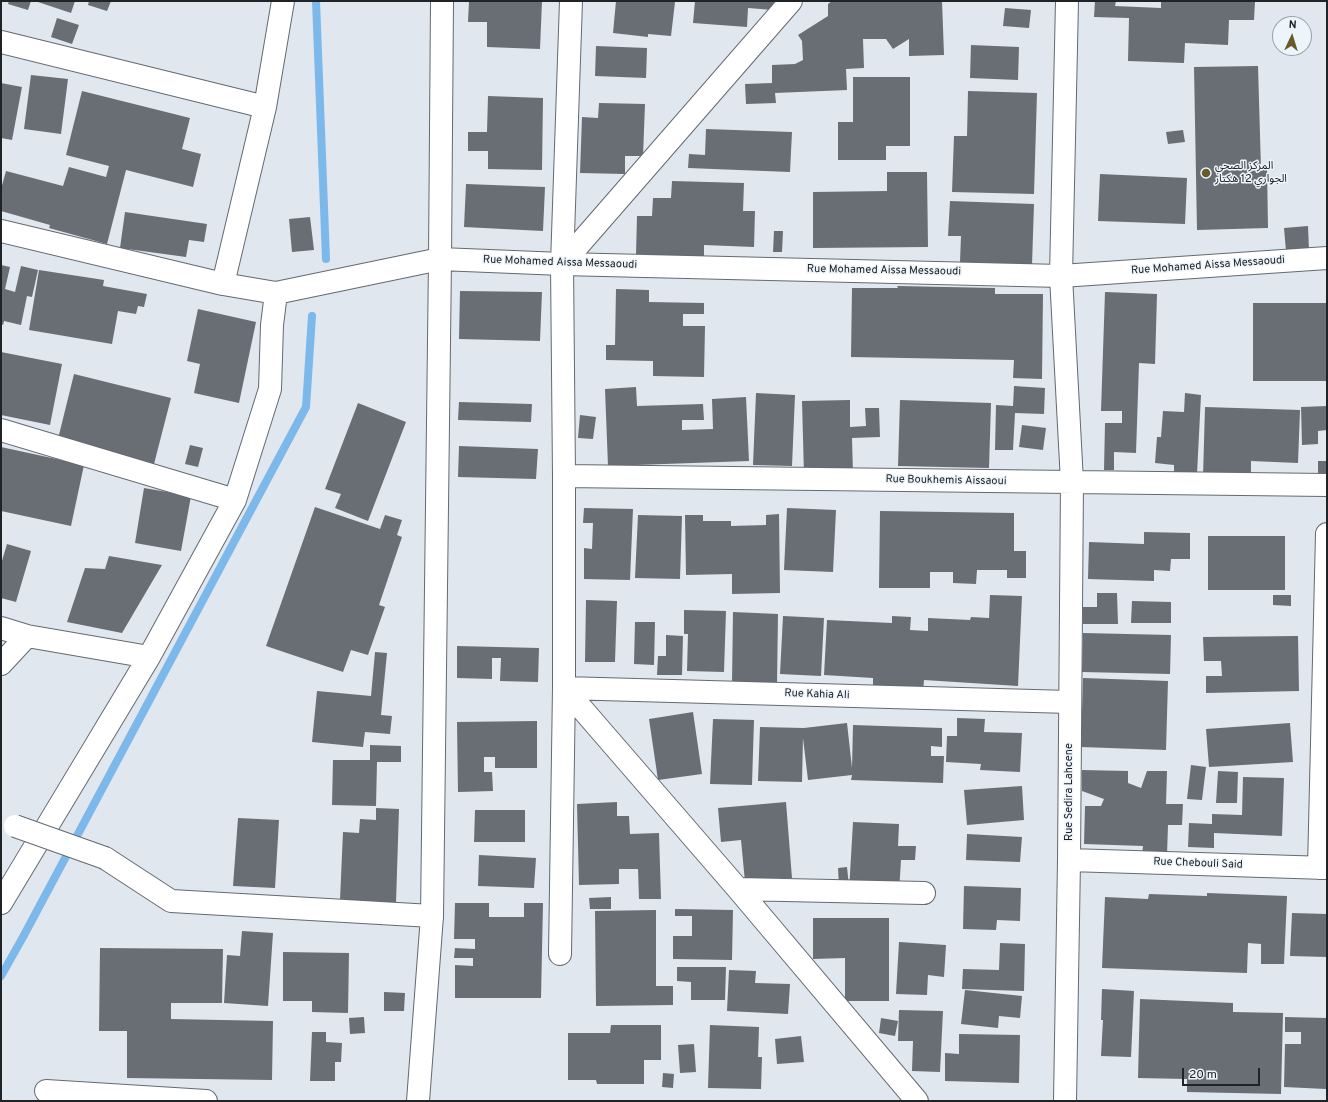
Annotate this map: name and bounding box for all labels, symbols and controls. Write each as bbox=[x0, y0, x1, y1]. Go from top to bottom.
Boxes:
north arrow bbox=[1272, 16, 1312, 56]
text: N bbox=[1288, 18, 1297, 32]
place label: المركز الصحي الجواري 12 هكتار bbox=[1215, 160, 1287, 186]
marker: المركز الصحي الجواري 12 هكتار bbox=[1200, 167, 1212, 179]
street label: Rue Mohamed Aissa Messaoudi bbox=[483, 254, 637, 272]
street label: Rue Mohamed Aissa Messaoudi bbox=[1131, 254, 1285, 278]
street label: Rue Mohamed Aissa Messaoudi bbox=[807, 263, 961, 279]
street label: Rue Boukhemis Aissaoui bbox=[885, 473, 1007, 489]
street label: Rue Kahia Ali bbox=[784, 687, 850, 703]
street label: Rue Sedira Lahcene bbox=[1063, 743, 1077, 841]
street label: Rue Chebouli Said bbox=[1153, 856, 1243, 872]
scale bar bbox=[1184, 1060, 1262, 1086]
text: 20 m bbox=[1189, 1067, 1217, 1083]

